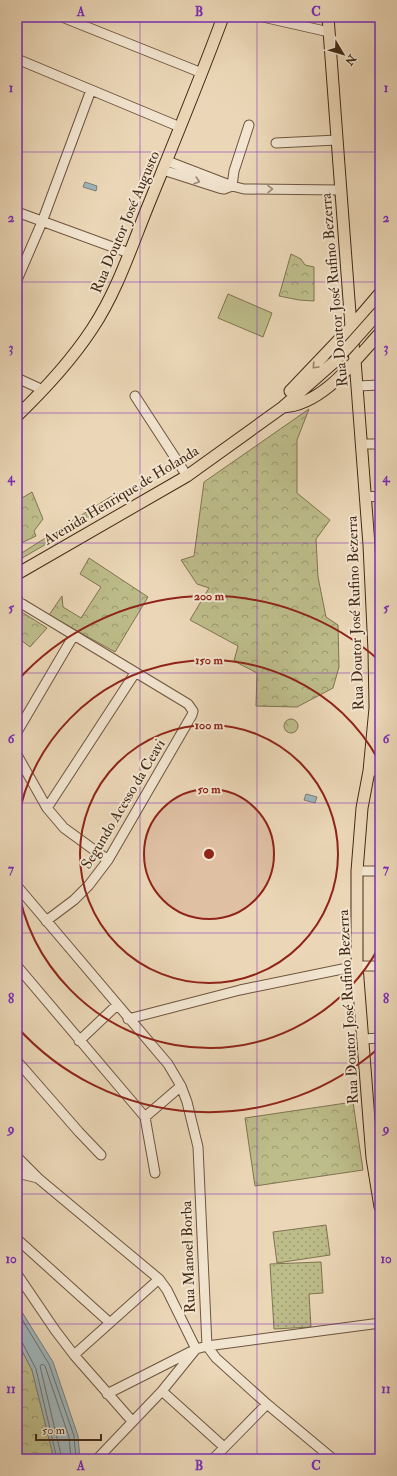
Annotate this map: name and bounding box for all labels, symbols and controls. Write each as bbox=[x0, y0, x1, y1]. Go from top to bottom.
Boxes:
text: A bbox=[76, 4, 86, 20]
text: B bbox=[195, 4, 203, 20]
text: C bbox=[311, 4, 321, 20]
north arrow bbox=[323, 34, 363, 74]
text: N bbox=[342, 51, 359, 69]
text: 1 bbox=[9, 80, 14, 96]
text: 1 bbox=[384, 80, 389, 96]
street label: Rua Doutor José Augusto bbox=[87, 148, 165, 297]
one-way arrow bbox=[194, 176, 201, 185]
one-way arrow bbox=[267, 185, 273, 193]
street label: Rua Doutor José Rufino Bezerra bbox=[316, 191, 353, 388]
text: 2 bbox=[8, 210, 15, 226]
text: 2 bbox=[383, 210, 390, 226]
text: 3 bbox=[9, 340, 14, 356]
text: 3 bbox=[384, 340, 389, 356]
one-way arrow bbox=[312, 361, 320, 369]
street label: Avenida Henrique de Holanda bbox=[39, 441, 203, 550]
text: 4 bbox=[6, 470, 15, 486]
text: 4 bbox=[381, 470, 390, 486]
street label: Rua Doutor José Rufino Bezerra bbox=[343, 514, 369, 711]
text: 200 m bbox=[194, 589, 225, 604]
text: 5 bbox=[8, 600, 14, 616]
text: 5 bbox=[383, 600, 389, 616]
text: 150 m bbox=[195, 653, 223, 668]
text: 100 m bbox=[195, 718, 224, 733]
text: 6 bbox=[8, 731, 16, 747]
text: 6 bbox=[383, 731, 391, 747]
street label: Segundo Acesso da Ceavi bbox=[77, 736, 170, 873]
text: 50 m bbox=[197, 782, 221, 797]
centre of rings bbox=[202, 847, 216, 861]
text: 7 bbox=[8, 861, 15, 877]
text: 7 bbox=[383, 861, 390, 877]
street label: Rua Doutor José Rufino Bezerra bbox=[334, 908, 364, 1105]
text: 8 bbox=[8, 991, 14, 1007]
text: 8 bbox=[383, 991, 389, 1007]
text: 9 bbox=[6, 1121, 15, 1137]
text: 9 bbox=[381, 1121, 390, 1137]
street label: Rua Manoel Borba bbox=[177, 1200, 200, 1314]
text: 10 bbox=[5, 1251, 17, 1267]
text: 10 bbox=[380, 1251, 392, 1267]
text: 11 bbox=[6, 1381, 16, 1397]
text: 11 bbox=[381, 1381, 391, 1397]
scale bar bbox=[36, 1416, 101, 1442]
text: 50 m bbox=[42, 1423, 66, 1438]
text: A bbox=[76, 1458, 86, 1474]
text: B bbox=[195, 1458, 203, 1474]
text: C bbox=[311, 1458, 321, 1474]

